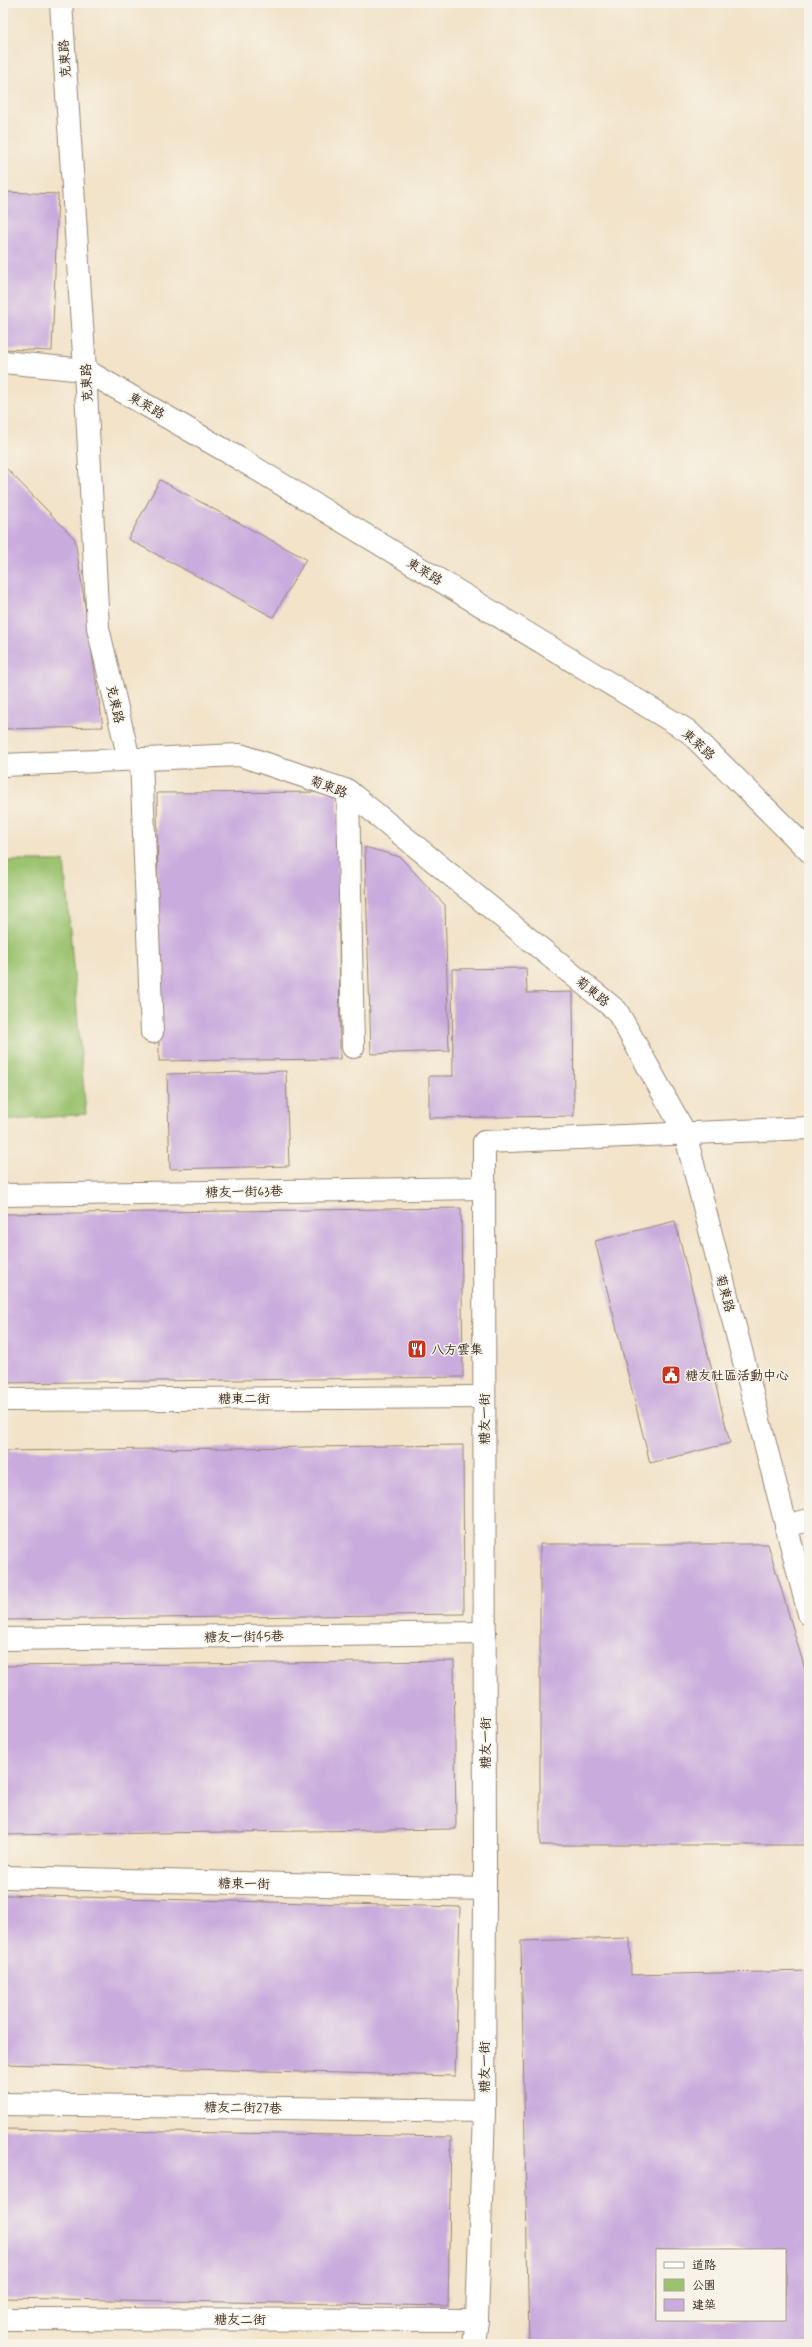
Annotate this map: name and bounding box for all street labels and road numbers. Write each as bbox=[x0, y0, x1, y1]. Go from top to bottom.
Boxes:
street label: 克東路 bbox=[56, 39, 75, 79]
street label: 克東路 bbox=[78, 363, 97, 403]
street label: 東萊路 bbox=[125, 389, 167, 423]
street label: 東萊路 bbox=[403, 555, 445, 590]
street label: 克東路 bbox=[102, 683, 127, 725]
street label: 東萊路 bbox=[678, 726, 718, 764]
street label: 菊東路 bbox=[307, 772, 350, 802]
street label: 菊東路 bbox=[572, 973, 613, 1011]
street label: 糖友一街63巷 bbox=[205, 1183, 283, 1202]
street label: 菊東路 bbox=[711, 1272, 738, 1314]
street label: 糖東二街 bbox=[218, 1391, 270, 1408]
street label: 糖友一街 bbox=[477, 1393, 494, 1445]
street label: 糖友一街45巷 bbox=[204, 1628, 284, 1647]
street label: 糖友一街 bbox=[478, 1717, 495, 1769]
street label: 糖東一街 bbox=[218, 1876, 270, 1893]
street label: 糖友一街 bbox=[477, 2041, 494, 2093]
street label: 糖友二街27巷 bbox=[204, 2099, 282, 2118]
street label: 糖友二街 bbox=[214, 2312, 266, 2329]

